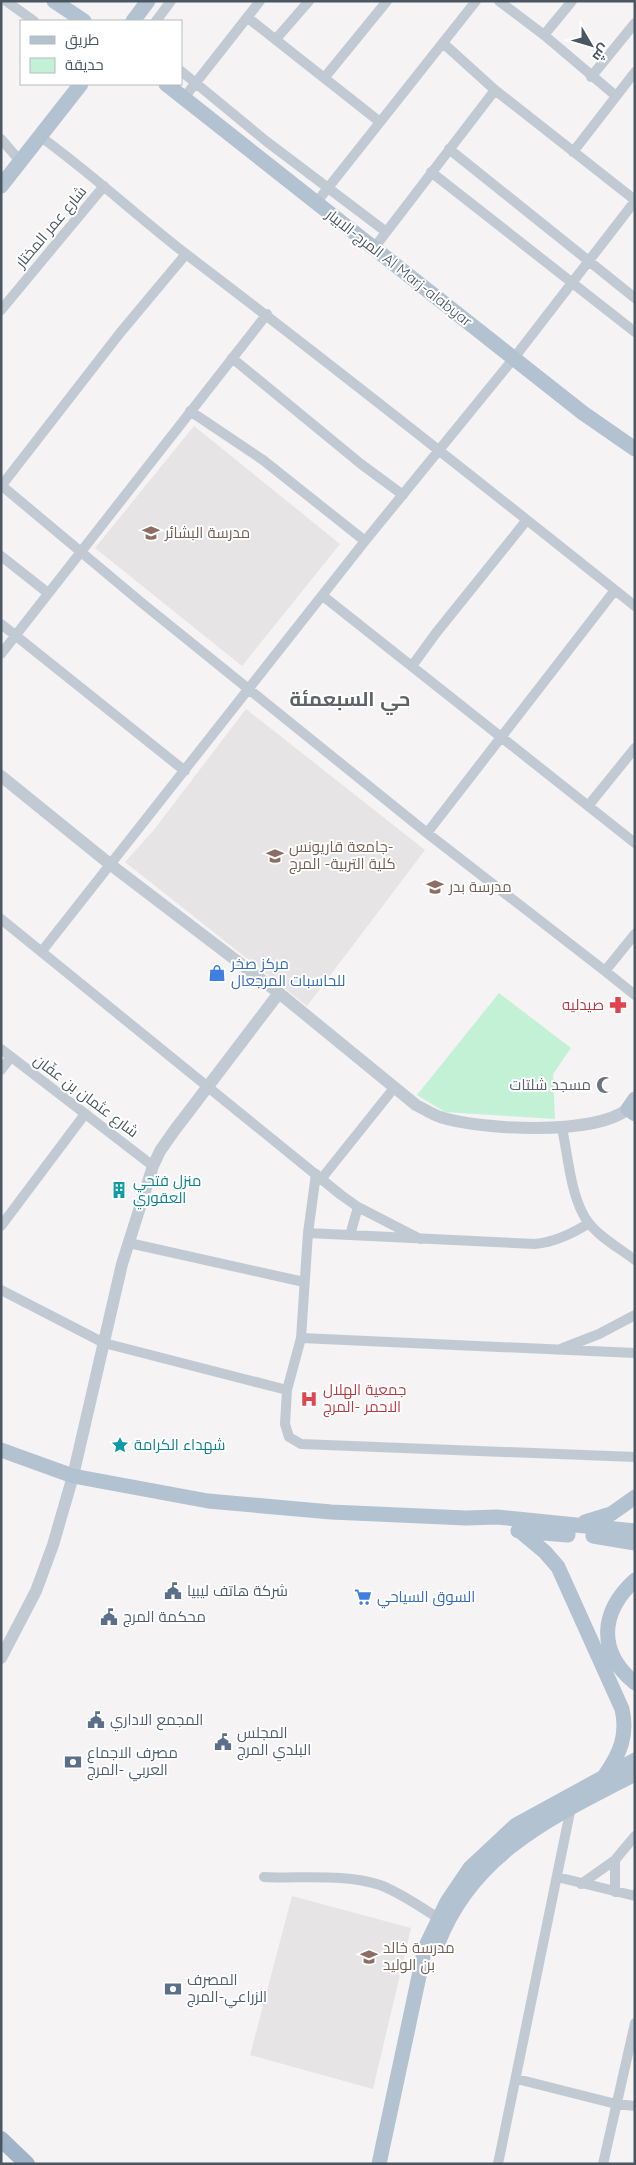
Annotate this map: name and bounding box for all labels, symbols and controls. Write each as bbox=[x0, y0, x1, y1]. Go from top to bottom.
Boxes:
legend bbox=[20, 20, 182, 85]
north arrow bbox=[566, 20, 616, 70]
text: طريق bbox=[65, 30, 99, 50]
text: ش bbox=[589, 40, 614, 66]
text: حديقة bbox=[65, 55, 104, 74]
street label: شارع عمر المختار bbox=[10, 182, 92, 273]
street label: المرج-الابيار Al Marj-alabyar bbox=[320, 204, 476, 332]
school or university icon: مدرسة البشائر bbox=[141, 523, 161, 543]
place label: مدرسة البشائر bbox=[164, 523, 250, 542]
district label: حي السبعمئة bbox=[290, 686, 410, 715]
place label: جامعة قاريونس- كلية التربية- المرج bbox=[289, 837, 396, 875]
school or university icon: جامعة قاريونس- كلية التربية- المرج bbox=[265, 846, 285, 866]
school or university icon: مدرسة بدر bbox=[425, 877, 445, 897]
place label: مدرسة بدر bbox=[448, 877, 512, 896]
place label: مركز صخر للحاسبات المرجعال bbox=[230, 954, 345, 990]
shop icon: مركز صخر للحاسبات المرجعال bbox=[207, 963, 227, 983]
place label: صيدليه bbox=[562, 995, 604, 1014]
pharmacy icon: صيدليه bbox=[608, 995, 628, 1015]
street label: شارع عثمان بن عفّان bbox=[29, 1050, 143, 1143]
place label: مسجد شلتات bbox=[510, 1075, 591, 1094]
mosque icon: مسجد شلتات bbox=[595, 1075, 615, 1095]
place label: منزل فتحي العقوري bbox=[133, 1171, 201, 1210]
building icon: منزل فتحي العقوري bbox=[109, 1180, 129, 1200]
place label: جمعية الهلال الاحمر -المرج bbox=[323, 1380, 406, 1418]
hospital icon: جمعية الهلال الاحمر -المرج bbox=[299, 1389, 319, 1409]
place icon: شهداء الكرامة bbox=[110, 1435, 130, 1455]
place label: شهداء الكرامة bbox=[134, 1435, 226, 1455]
public building icon: شركة هاتف ليبيا bbox=[163, 1581, 183, 1601]
place label: شركة هاتف ليبيا bbox=[187, 1581, 288, 1600]
supermarket icon: السوق السياحي bbox=[353, 1587, 373, 1607]
place label: السوق السياحي bbox=[377, 1587, 475, 1609]
public building icon: محكمة المرج bbox=[99, 1607, 119, 1627]
place label: محكمة المرج bbox=[123, 1607, 206, 1628]
public building icon: المجمع الاداري bbox=[86, 1710, 106, 1730]
place label: المجمع الاداري bbox=[110, 1710, 203, 1732]
place label: المجلس البلدي المرج bbox=[237, 1723, 311, 1762]
public building icon: المجلس البلدي المرج bbox=[213, 1732, 233, 1752]
place label: مصرف الاجماع العربي -المرج bbox=[87, 1743, 178, 1782]
bank icon: مصرف الاجماع العربي -المرج bbox=[63, 1752, 83, 1772]
place label: مدرسة خالد بن الوليد bbox=[383, 1938, 455, 1975]
school or university icon: مدرسة خالد بن الوليد bbox=[359, 1947, 379, 1967]
place label: المصرف الزراعي-المرج bbox=[187, 1970, 267, 2009]
bank icon: المصرف الزراعي-المرج bbox=[163, 1979, 183, 1999]

